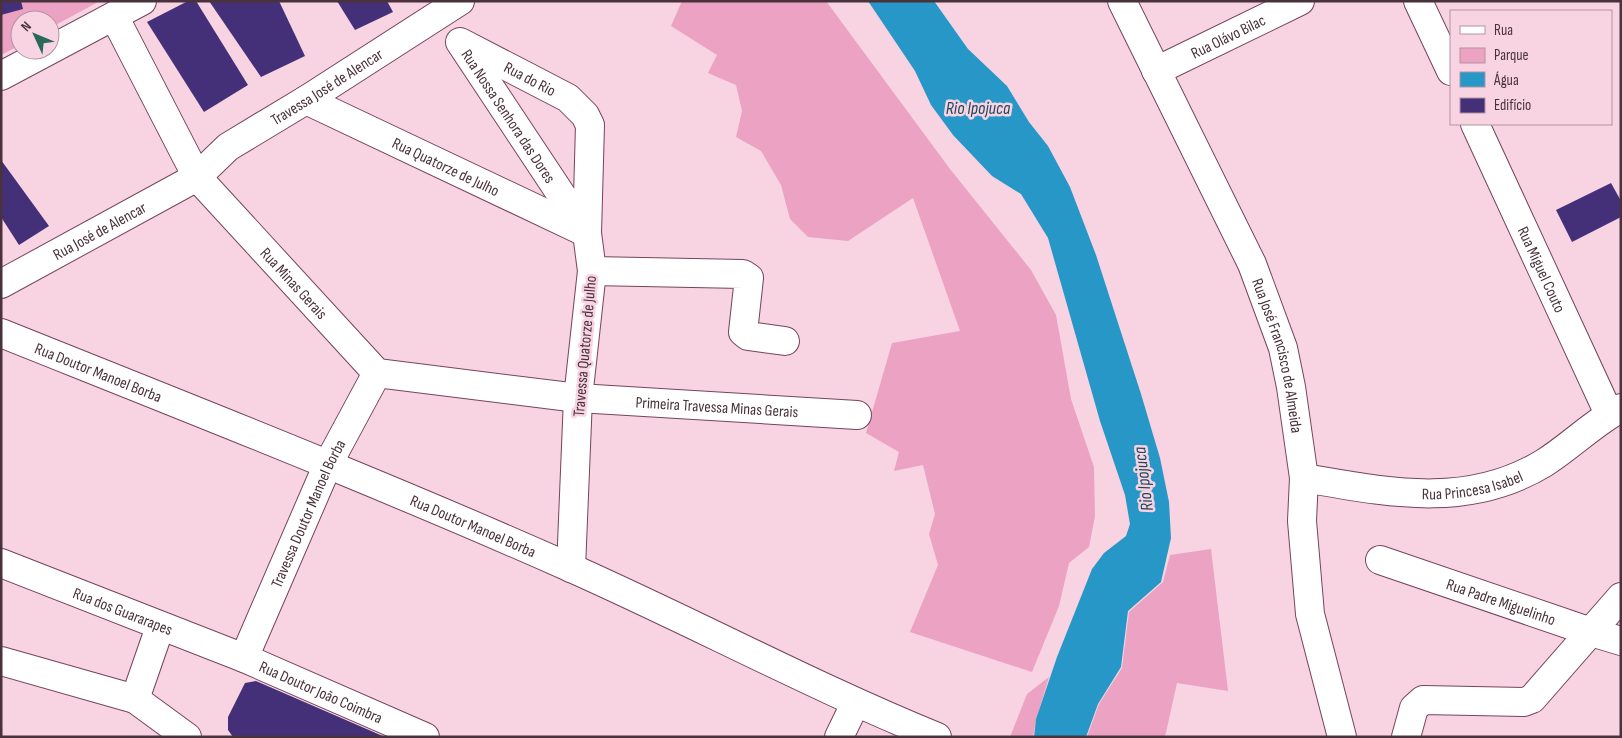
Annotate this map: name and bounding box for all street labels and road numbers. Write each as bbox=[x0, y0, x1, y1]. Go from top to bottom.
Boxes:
street label: Rua Olávo Bilac bbox=[1188, 11, 1269, 64]
street label: Travessa José de Alencar bbox=[268, 45, 387, 130]
street label: Rua Nossa Senhora das Dores bbox=[457, 46, 559, 187]
street label: Rua do Rio bbox=[500, 58, 559, 101]
street label: Rua Quatorze de Julho bbox=[389, 134, 502, 201]
street label: Rua José de Alencar bbox=[50, 198, 150, 265]
street label: Rua Miguel Couto bbox=[1513, 224, 1569, 316]
street label: Rua Minas Gerais bbox=[256, 244, 331, 324]
street label: Travessa Quatorze de Julho bbox=[570, 275, 601, 417]
street label: Rua José Francisco de Almeida bbox=[1247, 276, 1305, 434]
street label: Rua Doutor Manoel Borba bbox=[32, 339, 164, 407]
street label: Primeira Travessa Minas Gerais bbox=[635, 394, 799, 422]
street label: Travessa Doutor Manoel Borba bbox=[268, 437, 350, 591]
street label: Rua Princesa Isabel bbox=[1422, 468, 1526, 504]
street label: Rua Doutor Manoel Borba bbox=[407, 492, 538, 562]
street label: Rua Padre Miguelinho bbox=[1444, 575, 1558, 630]
street label: Rua dos Guararapes bbox=[70, 584, 175, 640]
street label: Rua Doutor João Coimbra bbox=[256, 658, 385, 728]

